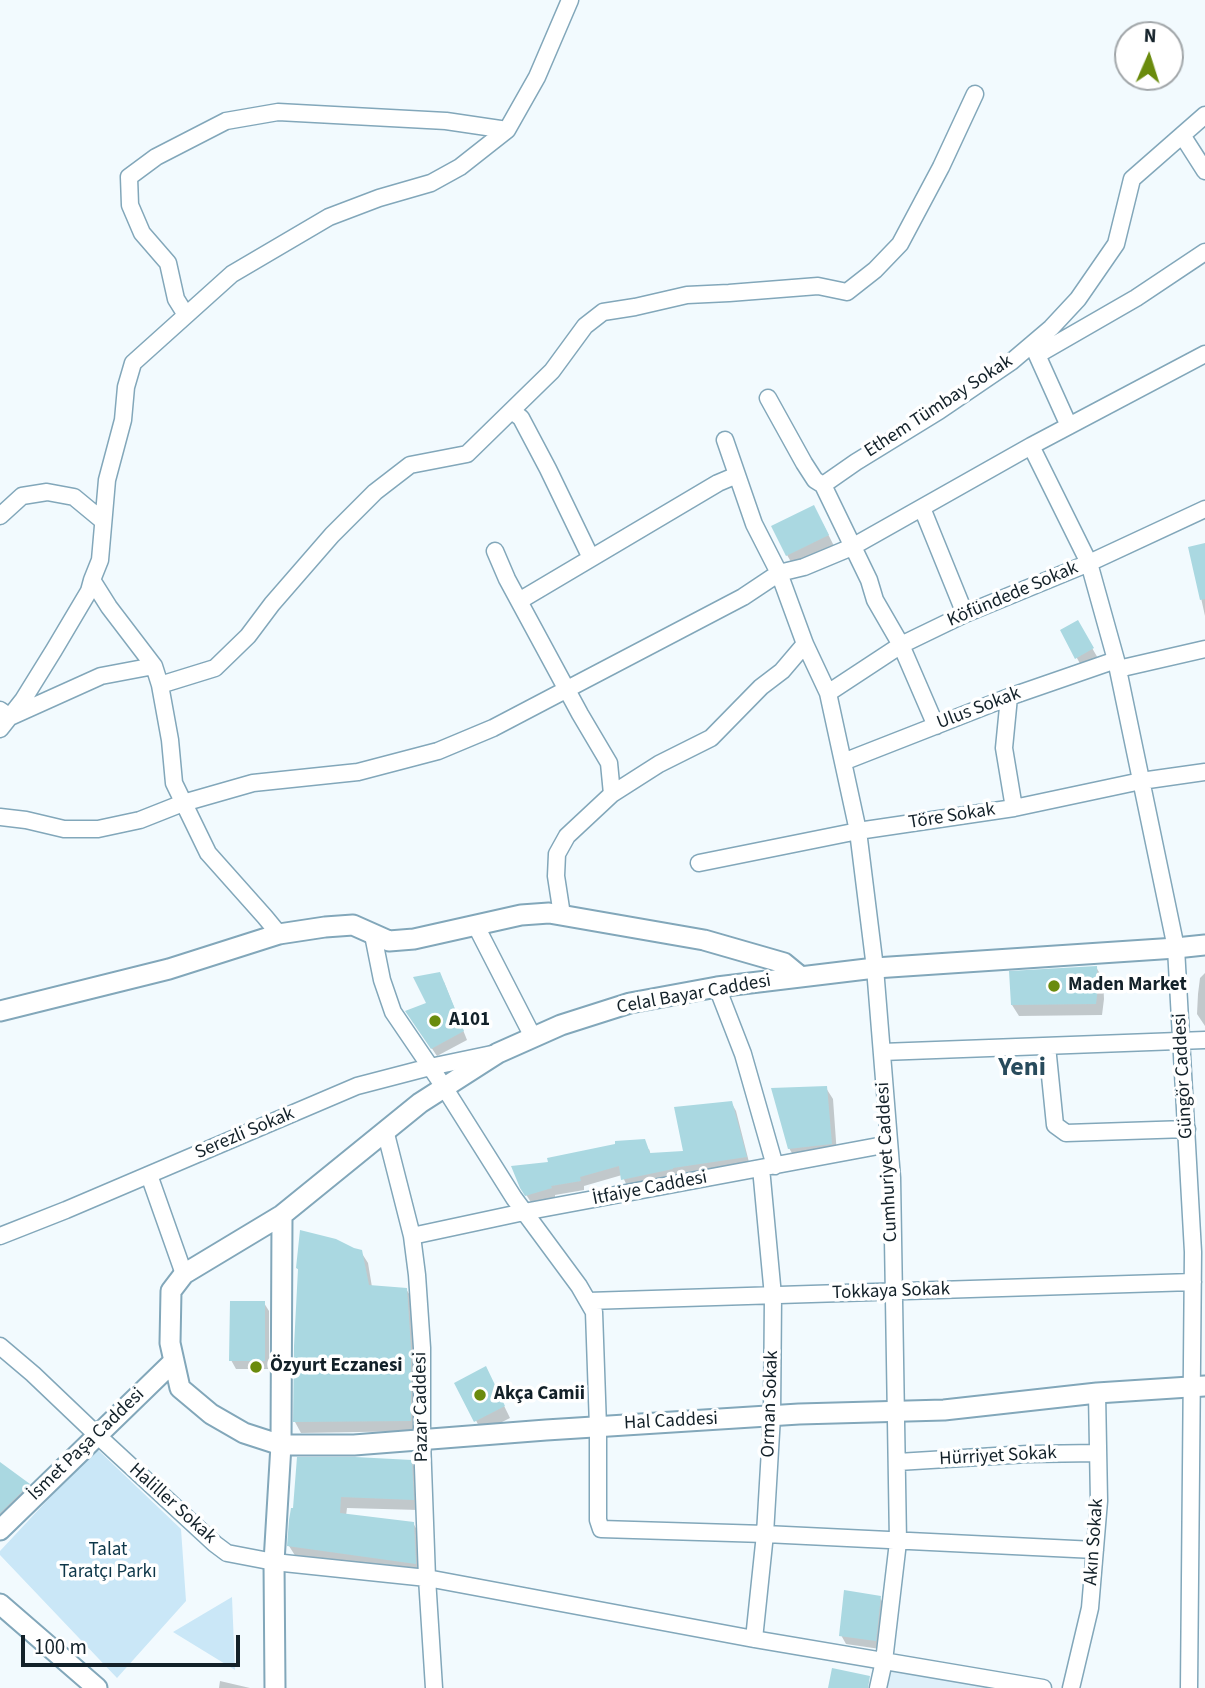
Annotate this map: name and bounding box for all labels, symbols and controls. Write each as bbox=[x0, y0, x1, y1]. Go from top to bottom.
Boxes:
north arrow bbox=[1114, 21, 1184, 91]
text: N bbox=[1143, 23, 1157, 50]
street label: Ethem Tümbay Sokak bbox=[861, 351, 1017, 463]
street label: Köfündede Sokak bbox=[944, 557, 1082, 633]
street label: Ulus Sokak bbox=[934, 683, 1024, 735]
street label: Töre Sokak bbox=[907, 799, 997, 835]
street label: Celal Bayar Caddesi bbox=[615, 970, 773, 1020]
place label: Maden Market bbox=[1068, 975, 1187, 997]
marker: Maden Market bbox=[1046, 978, 1062, 994]
place label: A101 bbox=[449, 1010, 490, 1032]
street label: Güngör Caddesi bbox=[1169, 1012, 1199, 1140]
marker: A101 bbox=[427, 1013, 443, 1029]
district label: Yeni bbox=[998, 1053, 1046, 1085]
street label: Cumhuriyet Caddesi bbox=[872, 1081, 904, 1243]
street label: Serezli Sokak bbox=[192, 1103, 298, 1165]
street label: İtfaiye Caddesi bbox=[591, 1167, 709, 1211]
street label: Tokkaya Sokak bbox=[832, 1279, 950, 1305]
street label: Orman Sokak bbox=[758, 1350, 784, 1458]
street label: Pazar Caddesi bbox=[410, 1351, 434, 1463]
place label: Özyurt Eczanesi bbox=[270, 1356, 403, 1378]
marker: Özyurt Eczanesi bbox=[248, 1359, 264, 1375]
street label: İsmet Paşa Caddesi bbox=[24, 1384, 150, 1506]
place label: Akça Camii bbox=[494, 1384, 585, 1406]
marker: Akça Camii bbox=[472, 1387, 488, 1403]
street label: Hal Caddesi bbox=[623, 1408, 719, 1436]
street label: Hürriyet Sokak bbox=[939, 1443, 1057, 1471]
street label: Haliller Sokak bbox=[124, 1459, 220, 1549]
street label: Akın Sokak bbox=[1081, 1498, 1109, 1586]
park label: Talat Taratçı Parkı bbox=[59, 1540, 157, 1584]
scale bar bbox=[24, 1622, 243, 1666]
text: 100 m bbox=[34, 1632, 87, 1662]

